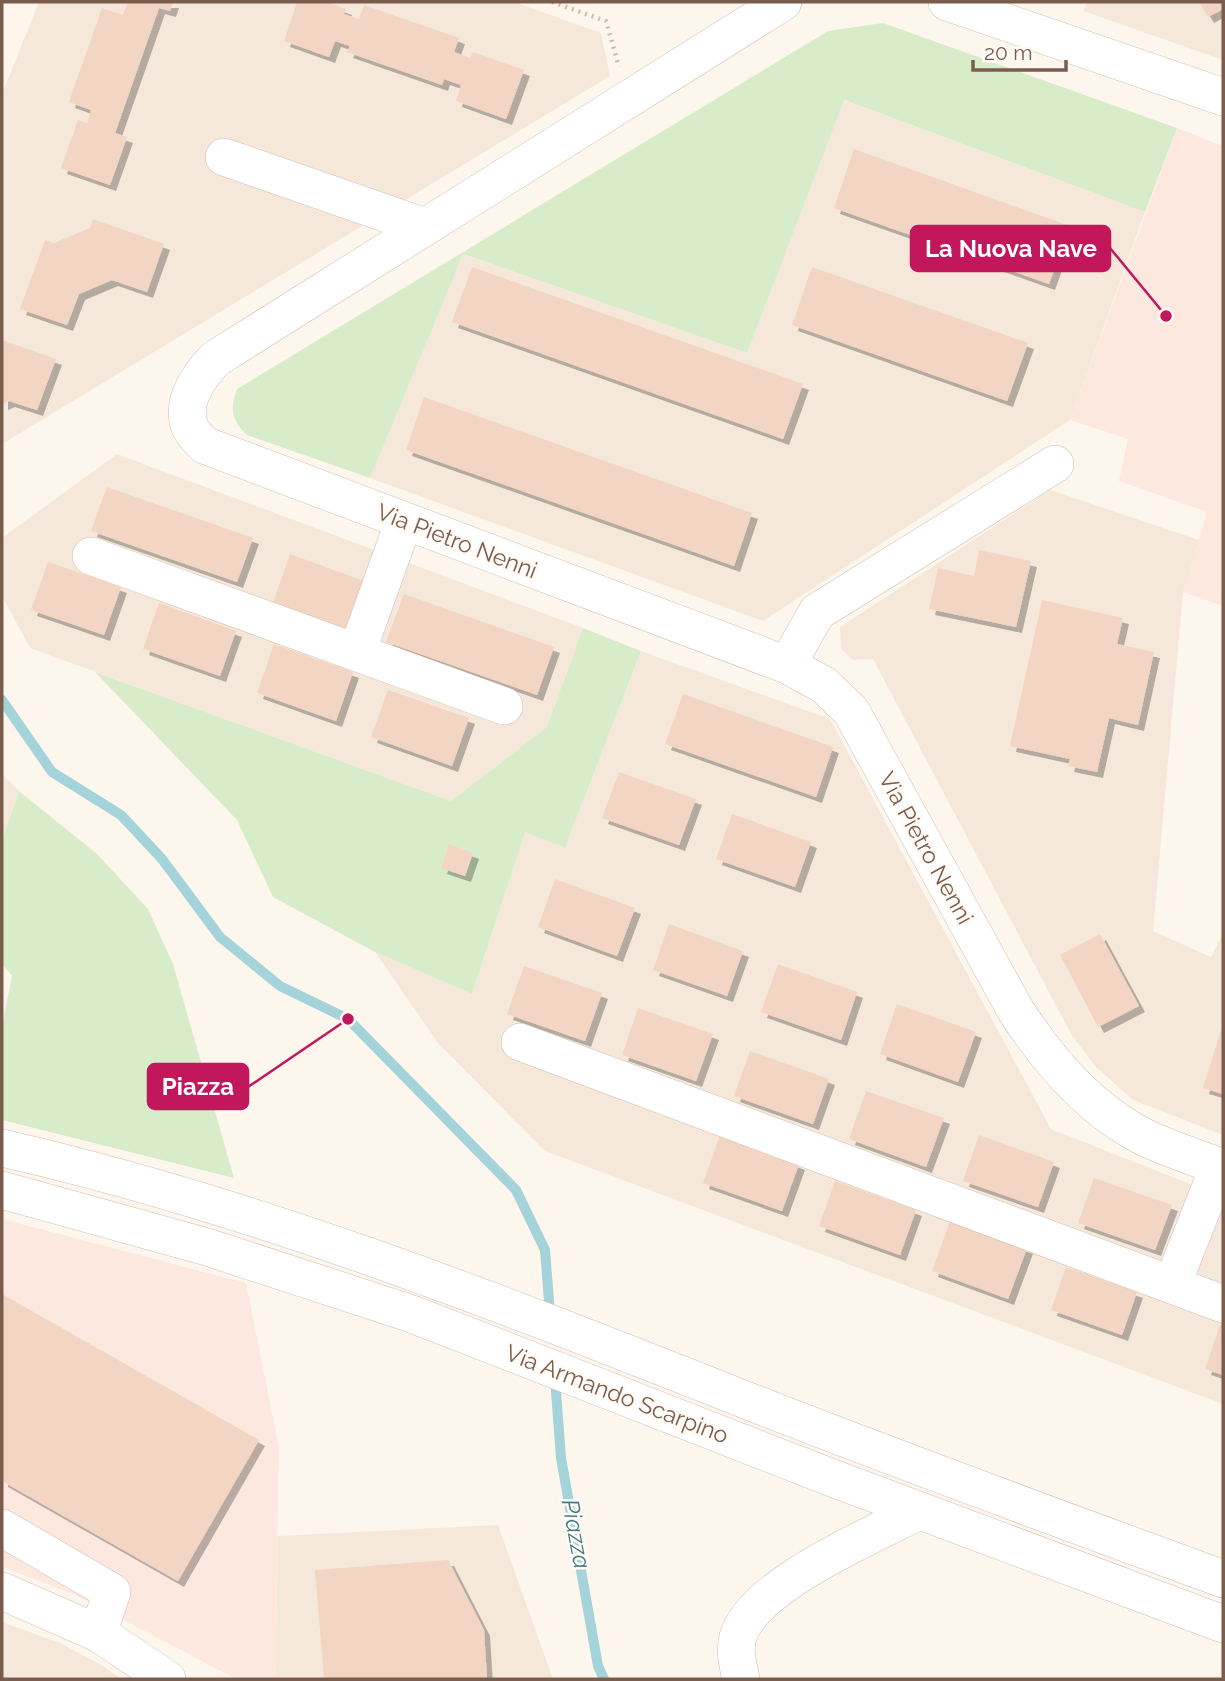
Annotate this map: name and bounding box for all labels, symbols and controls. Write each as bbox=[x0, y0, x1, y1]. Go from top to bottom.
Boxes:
scale bar bbox=[973, 28, 1066, 72]
text: 20 m bbox=[984, 40, 1032, 65]
callout: La Nuova Nave bbox=[911, 226, 1110, 271]
text: La Nuova Nave bbox=[925, 234, 1097, 263]
street label: Via Pietro Nenni bbox=[373, 498, 541, 584]
street label: Via Pietro Nenni bbox=[874, 767, 979, 928]
callout: Piazza bbox=[148, 1064, 248, 1109]
text: Piazza bbox=[162, 1072, 234, 1101]
street label: Via Armando Scarpino bbox=[502, 1339, 732, 1448]
water label: Piazza bbox=[556, 1497, 597, 1571]

